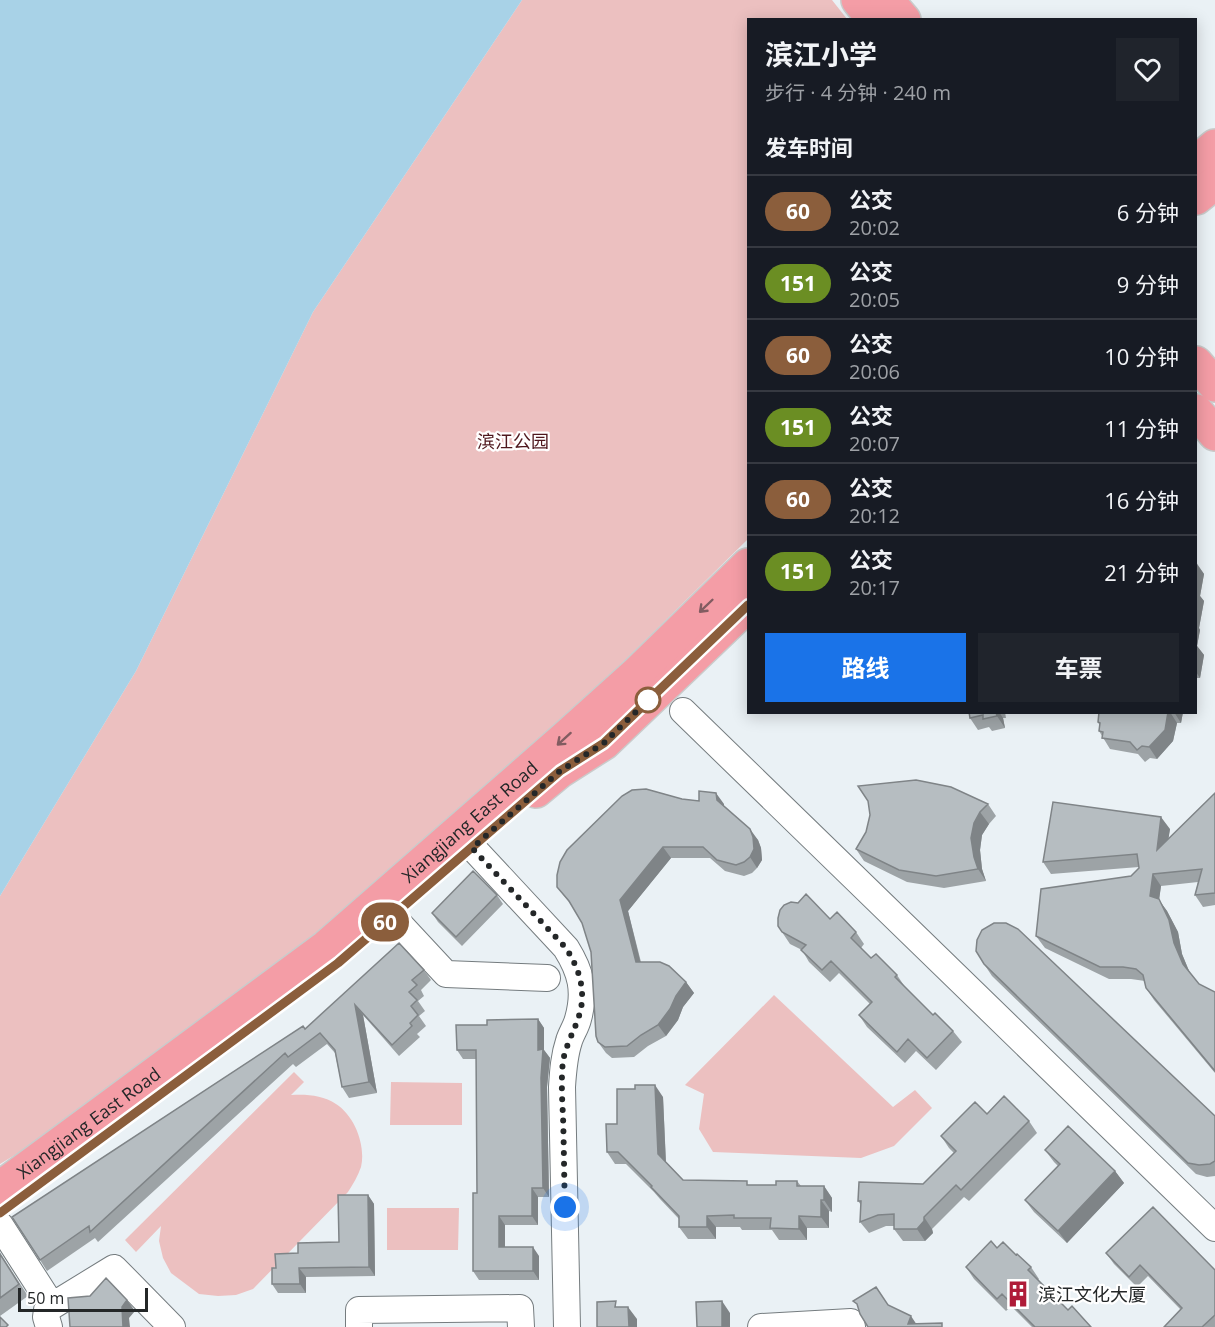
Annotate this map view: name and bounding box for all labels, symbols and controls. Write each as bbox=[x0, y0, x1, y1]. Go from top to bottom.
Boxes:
text: 滨江小学 bbox=[765, 35, 877, 73]
button: heart bbox=[1116, 38, 1179, 101]
text: 步行 · 4 分钟 · 240 m bbox=[765, 79, 951, 106]
text: 发车时间 bbox=[765, 132, 853, 162]
text: 公交 bbox=[849, 184, 893, 214]
text: 60 bbox=[786, 197, 810, 225]
text: 6 分钟 bbox=[1117, 197, 1179, 227]
text: 20:02 bbox=[849, 214, 900, 241]
text: 公交 bbox=[849, 256, 893, 286]
text: 151 bbox=[780, 269, 816, 297]
text: 9 分钟 bbox=[1117, 269, 1179, 299]
text: 20:05 bbox=[849, 286, 900, 313]
text: 公交 bbox=[849, 328, 893, 358]
text: 60 bbox=[786, 341, 810, 369]
text: 10 分钟 bbox=[1104, 341, 1179, 371]
text: 20:06 bbox=[849, 358, 900, 385]
text: 公交 bbox=[849, 400, 893, 430]
text: 151 bbox=[780, 413, 816, 441]
text: 11 分钟 bbox=[1104, 413, 1179, 443]
park label: 滨江公园 bbox=[477, 429, 549, 453]
text: 20:07 bbox=[849, 430, 900, 457]
text: 公交 bbox=[849, 472, 893, 502]
text: 60 bbox=[786, 485, 810, 513]
text: 16 分钟 bbox=[1104, 485, 1179, 515]
text: 20:12 bbox=[849, 502, 900, 529]
text: 公交 bbox=[849, 544, 893, 574]
text: 151 bbox=[780, 557, 816, 585]
text: 21 分钟 bbox=[1104, 557, 1179, 587]
text: 20:17 bbox=[849, 574, 900, 601]
one-way arrow bbox=[699, 599, 714, 613]
button: 路线 bbox=[765, 633, 966, 702]
button: 车票 bbox=[978, 633, 1179, 702]
unlabelled marker bbox=[635, 687, 661, 713]
one-way arrow bbox=[556, 732, 571, 746]
street label: Xiangjiang East Road bbox=[396, 756, 543, 888]
line badge: 60 bbox=[358, 902, 412, 942]
text: 60 bbox=[373, 908, 397, 936]
street label: Xiangjiang East Road bbox=[12, 1062, 165, 1184]
your location bbox=[550, 1192, 580, 1222]
building icon: 滨江文化大厦 bbox=[1003, 1279, 1033, 1309]
place label: 滨江文化大厦 bbox=[1038, 1282, 1146, 1306]
scale bar bbox=[18, 1285, 148, 1312]
text: 50 m bbox=[27, 1287, 64, 1309]

